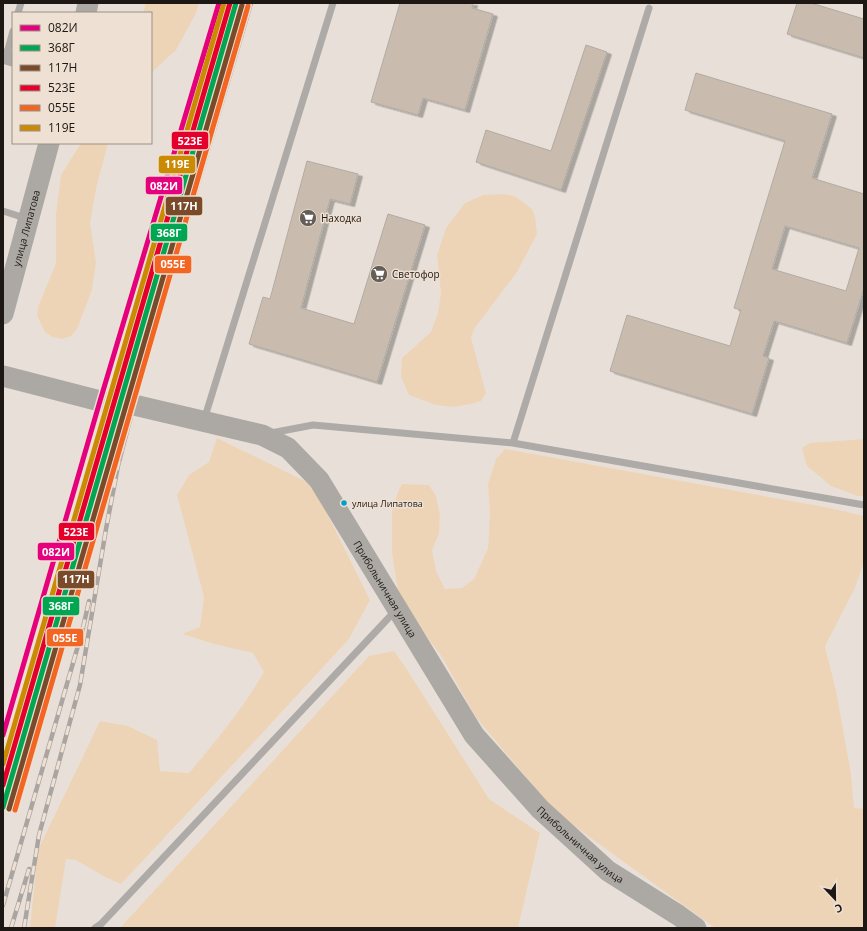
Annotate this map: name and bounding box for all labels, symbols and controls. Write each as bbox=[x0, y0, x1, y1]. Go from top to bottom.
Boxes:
legend bbox=[12, 12, 152, 144]
text: 082И bbox=[48, 19, 78, 36]
text: 368Г bbox=[48, 39, 75, 56]
text: 117Н bbox=[48, 59, 77, 76]
text: 523Е bbox=[48, 79, 75, 96]
text: 055Е bbox=[48, 99, 75, 116]
text: 119Е bbox=[48, 119, 75, 136]
line badge: 523Е bbox=[171, 131, 209, 150]
text: 523Е bbox=[177, 133, 203, 148]
line badge: 119Е bbox=[158, 155, 196, 174]
text: 119Е bbox=[164, 156, 190, 171]
line badge: 082И bbox=[145, 176, 183, 195]
text: 082И bbox=[150, 178, 178, 193]
street label: улица Липатова bbox=[9, 188, 43, 268]
line badge: 117Н bbox=[165, 196, 203, 216]
text: 117Н bbox=[170, 198, 198, 213]
supermarket icon: Находка bbox=[298, 208, 318, 228]
place label: Находка bbox=[321, 211, 362, 225]
line badge: 368Г bbox=[150, 223, 188, 242]
text: 368Г bbox=[156, 225, 182, 240]
line badge: 055Е bbox=[154, 255, 192, 274]
text: 055Е bbox=[160, 256, 186, 271]
supermarket icon: Светофор bbox=[369, 264, 389, 284]
place label: Светофор bbox=[392, 267, 440, 281]
place label: улица Липатова bbox=[352, 497, 423, 510]
marker: улица Липатова bbox=[339, 498, 349, 508]
line badge: 523Е bbox=[58, 522, 95, 541]
text: 523Е bbox=[63, 524, 89, 539]
street label: Прибольничная улица bbox=[350, 538, 420, 640]
line badge: 082И bbox=[37, 542, 75, 561]
text: 082И bbox=[42, 544, 70, 559]
line badge: 117Н bbox=[57, 570, 95, 589]
text: 117Н bbox=[62, 571, 90, 586]
line badge: 368Г bbox=[42, 596, 80, 616]
text: 368Г bbox=[48, 598, 74, 613]
line badge: 055Е bbox=[46, 628, 84, 647]
text: 055Е bbox=[52, 630, 78, 645]
street label: Прибольничная улица bbox=[534, 803, 627, 886]
north arrow bbox=[815, 879, 855, 919]
text: С bbox=[833, 900, 845, 917]

